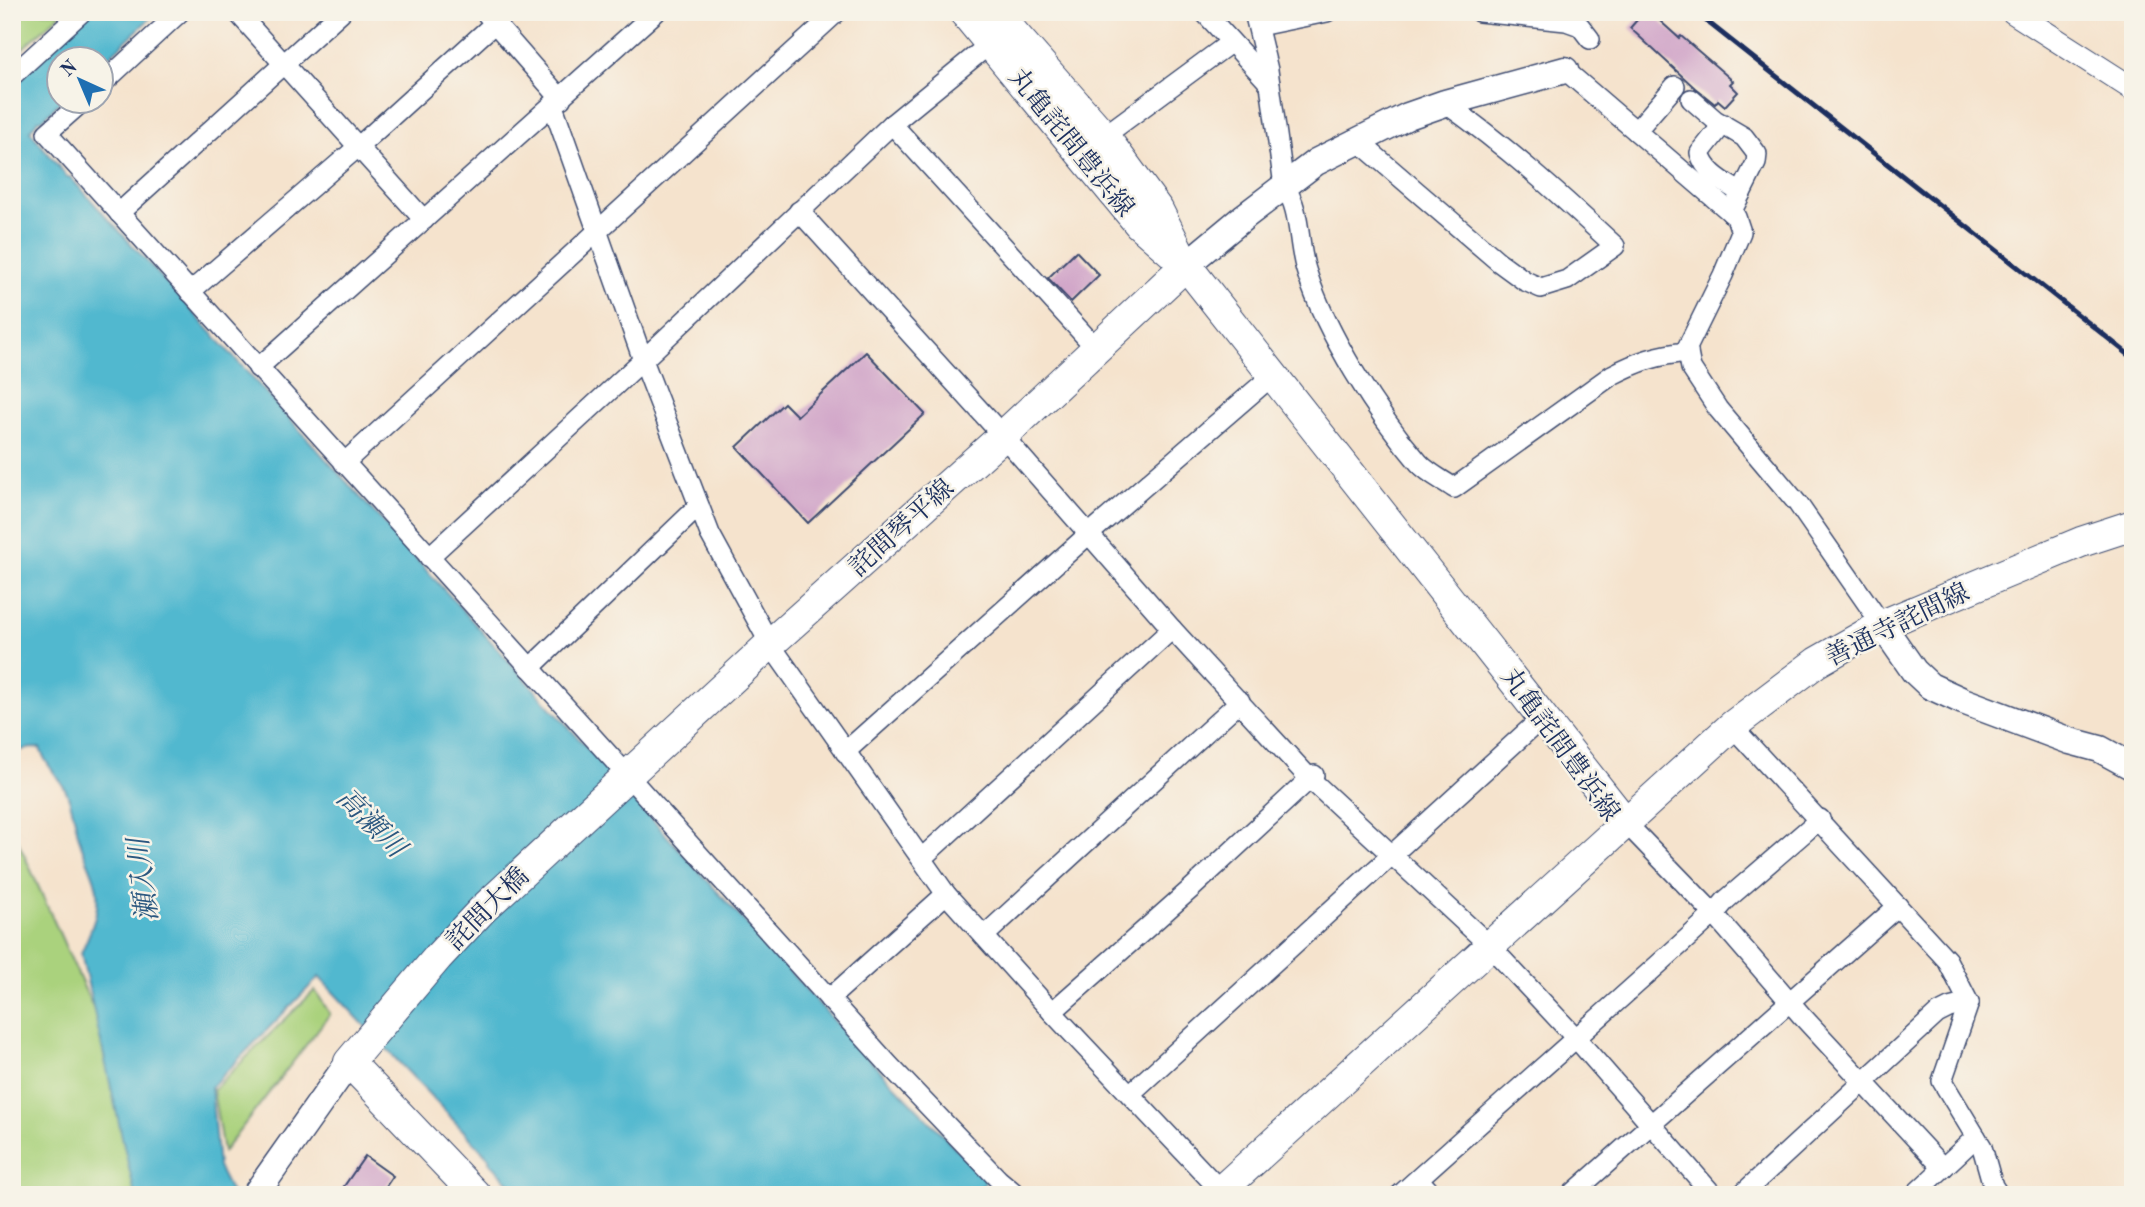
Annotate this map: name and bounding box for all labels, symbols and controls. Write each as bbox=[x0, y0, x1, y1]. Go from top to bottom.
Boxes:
north arrow bbox=[46, 46, 116, 116]
text: N bbox=[58, 57, 82, 81]
street label: 丸亀詫間豊浜線 bbox=[1003, 63, 1139, 222]
street label: 詫間琴平線 bbox=[844, 474, 959, 582]
street label: 善通寺詫間線 bbox=[1821, 578, 1974, 672]
street label: 丸亀詫間豊浜線 bbox=[1495, 663, 1625, 826]
water label: 高瀬川 bbox=[330, 782, 414, 866]
water label: 瀬入川 bbox=[123, 833, 164, 923]
street label: 詫間大橋 bbox=[441, 862, 534, 955]

